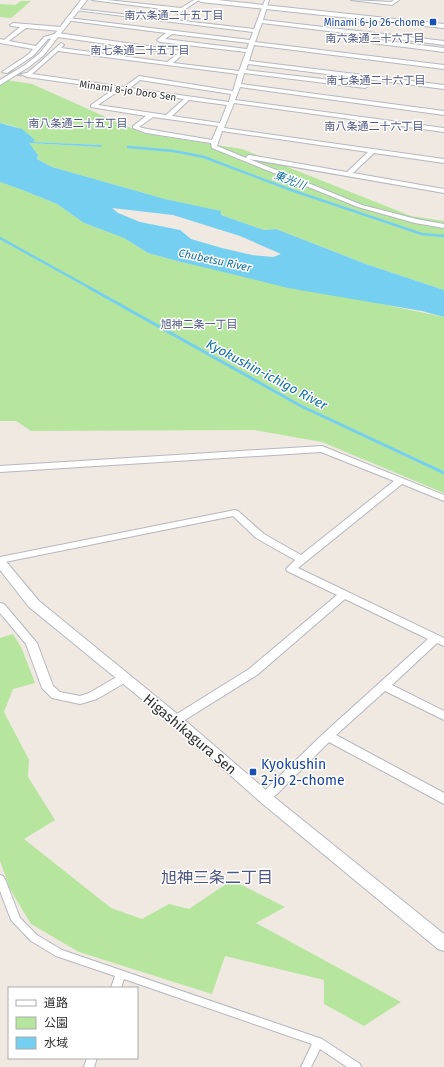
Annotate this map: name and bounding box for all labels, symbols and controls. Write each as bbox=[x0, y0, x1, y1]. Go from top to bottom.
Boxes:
district label: 南六条通二十五丁目 bbox=[125, 9, 224, 22]
place label: Minami 6-jo 26-chome bbox=[324, 17, 425, 29]
marker: Minami 6-jo 26-chome bbox=[428, 17, 438, 27]
district label: 南六条通二十六丁目 bbox=[326, 32, 425, 45]
district label: 南七条通二十五丁目 bbox=[91, 44, 190, 57]
district label: 南七条通二十六丁目 bbox=[327, 74, 426, 87]
street label: Minami 8-jo Doro Sen bbox=[79, 78, 177, 104]
district label: 南八条通二十五丁目 bbox=[29, 117, 128, 130]
district label: 南八条通二十六丁目 bbox=[325, 120, 424, 133]
water label: 東光川 bbox=[272, 169, 308, 193]
water label: Chubetsu River bbox=[177, 246, 253, 275]
district label: 旭神二条一丁目 bbox=[161, 318, 238, 331]
water label: Kyokushin-ichigo River bbox=[204, 336, 331, 413]
street label: Higashikagura Sen bbox=[140, 691, 240, 778]
place label: Kyokushin 2-jo 2-chome bbox=[261, 756, 345, 789]
marker: Kyokushin 2-jo 2-chome bbox=[248, 767, 258, 777]
district label: 旭神三条二丁目 bbox=[161, 868, 273, 887]
legend bbox=[8, 987, 138, 1059]
text: 道路 bbox=[44, 996, 68, 1010]
text: 公園 bbox=[44, 1016, 68, 1030]
text: 水域 bbox=[44, 1036, 68, 1050]

